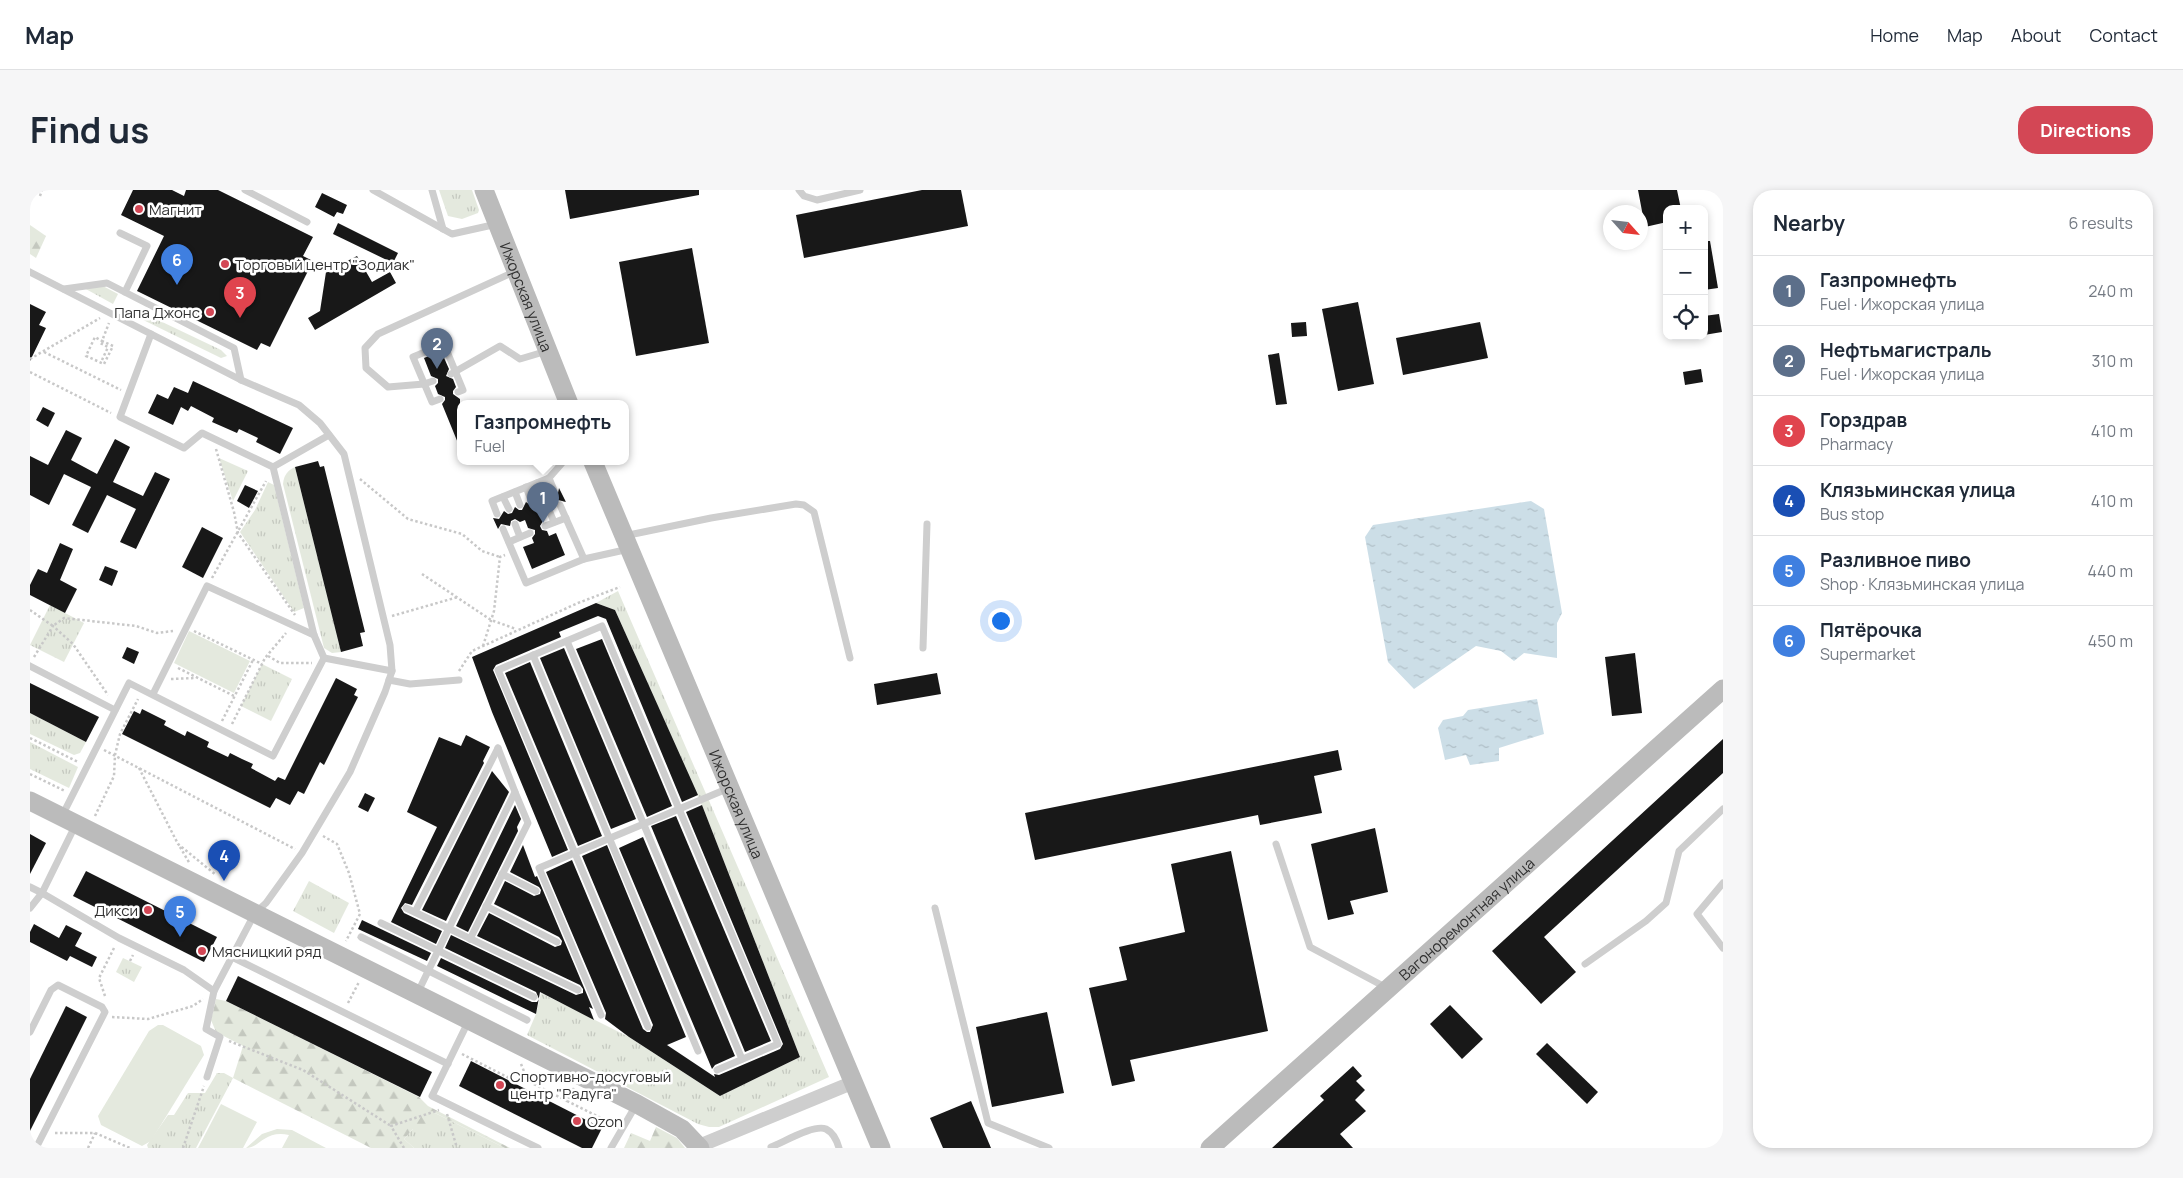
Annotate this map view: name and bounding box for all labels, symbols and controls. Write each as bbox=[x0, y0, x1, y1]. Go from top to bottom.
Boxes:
text: Map bbox=[25, 18, 74, 51]
text: Home bbox=[1870, 23, 1919, 47]
text: Map bbox=[1947, 23, 1983, 47]
text: About bbox=[2011, 23, 2061, 47]
text: Contact bbox=[2089, 23, 2158, 47]
text: Find us bbox=[30, 106, 149, 154]
button: Directions bbox=[2018, 106, 2153, 154]
place label: Магнит bbox=[149, 199, 202, 220]
marker: Магнит bbox=[133, 203, 145, 215]
north arrow bbox=[1603, 205, 1648, 250]
map controls bbox=[1663, 205, 1708, 340]
button: + bbox=[1663, 205, 1708, 250]
text: Nearby bbox=[1773, 209, 1845, 237]
text: 6 results bbox=[2068, 212, 2133, 234]
street label: Ижорская улица bbox=[495, 239, 558, 355]
pin: 6 bbox=[161, 244, 193, 285]
button: − bbox=[1663, 250, 1708, 295]
place label: Торговый центр "Зодиак" bbox=[235, 254, 415, 275]
marker: Торговый центр "Зодиак" bbox=[219, 258, 231, 270]
text: Газпромнефть bbox=[1820, 267, 1957, 293]
pin: 3 bbox=[224, 277, 256, 318]
text: 1 bbox=[1785, 280, 1793, 302]
text: 240 m bbox=[2088, 280, 2133, 302]
text: Fuel · Ижорская улица bbox=[1820, 293, 1984, 315]
button: locate bbox=[1663, 295, 1708, 340]
place label: Папа Джонс bbox=[114, 302, 200, 323]
marker: Папа Джонс bbox=[204, 306, 216, 318]
pin: 2 bbox=[421, 328, 453, 369]
text: Нефтьмагистраль bbox=[1820, 337, 1991, 363]
text: 2 bbox=[1784, 350, 1794, 372]
text: 310 m bbox=[2091, 350, 2133, 372]
text: Fuel · Ижорская улица bbox=[1820, 363, 1984, 385]
popup bbox=[457, 400, 629, 465]
text: Горздрав bbox=[1820, 407, 1907, 433]
text: Газпромнефть bbox=[475, 409, 611, 435]
text: 3 bbox=[1784, 420, 1794, 442]
text: 410 m bbox=[2091, 420, 2133, 442]
text: Pharmacy bbox=[1820, 433, 1893, 455]
text: Fuel bbox=[475, 435, 505, 457]
text: Клязьминская улица bbox=[1820, 477, 2016, 503]
pin: 1 bbox=[527, 482, 559, 523]
text: 4 bbox=[1784, 490, 1794, 512]
text: 410 m bbox=[2091, 490, 2133, 512]
text: Bus stop bbox=[1820, 503, 1884, 525]
text: Разливное пиво bbox=[1820, 547, 1971, 573]
text: 5 bbox=[1784, 560, 1794, 582]
text: 440 m bbox=[2087, 560, 2133, 582]
text: Shop · Клязьминская улица bbox=[1820, 573, 2024, 595]
your location bbox=[988, 608, 1014, 634]
text: Пятёрочка bbox=[1820, 617, 1922, 643]
text: 6 bbox=[1784, 630, 1794, 652]
text: 450 m bbox=[2088, 630, 2133, 652]
text: Supermarket bbox=[1820, 643, 1916, 665]
street label: Ижорская улица bbox=[704, 747, 769, 862]
pin: 4 bbox=[208, 840, 240, 881]
street label: Вагоноремонтная улица bbox=[1394, 852, 1539, 985]
pin: 5 bbox=[164, 896, 196, 937]
place label: Дикси bbox=[94, 900, 138, 921]
marker: Дикси bbox=[142, 904, 154, 916]
place label: Мясницкий ряд bbox=[212, 941, 322, 962]
marker: Мясницкий ряд bbox=[196, 945, 208, 957]
place label: Спортивно-досуговый центр "Радуга" bbox=[510, 1066, 671, 1104]
marker: Спортивно-досуговый центр "Радуга" bbox=[494, 1079, 506, 1091]
place label: Ozon bbox=[587, 1111, 623, 1132]
marker: Ozon bbox=[571, 1115, 583, 1127]

